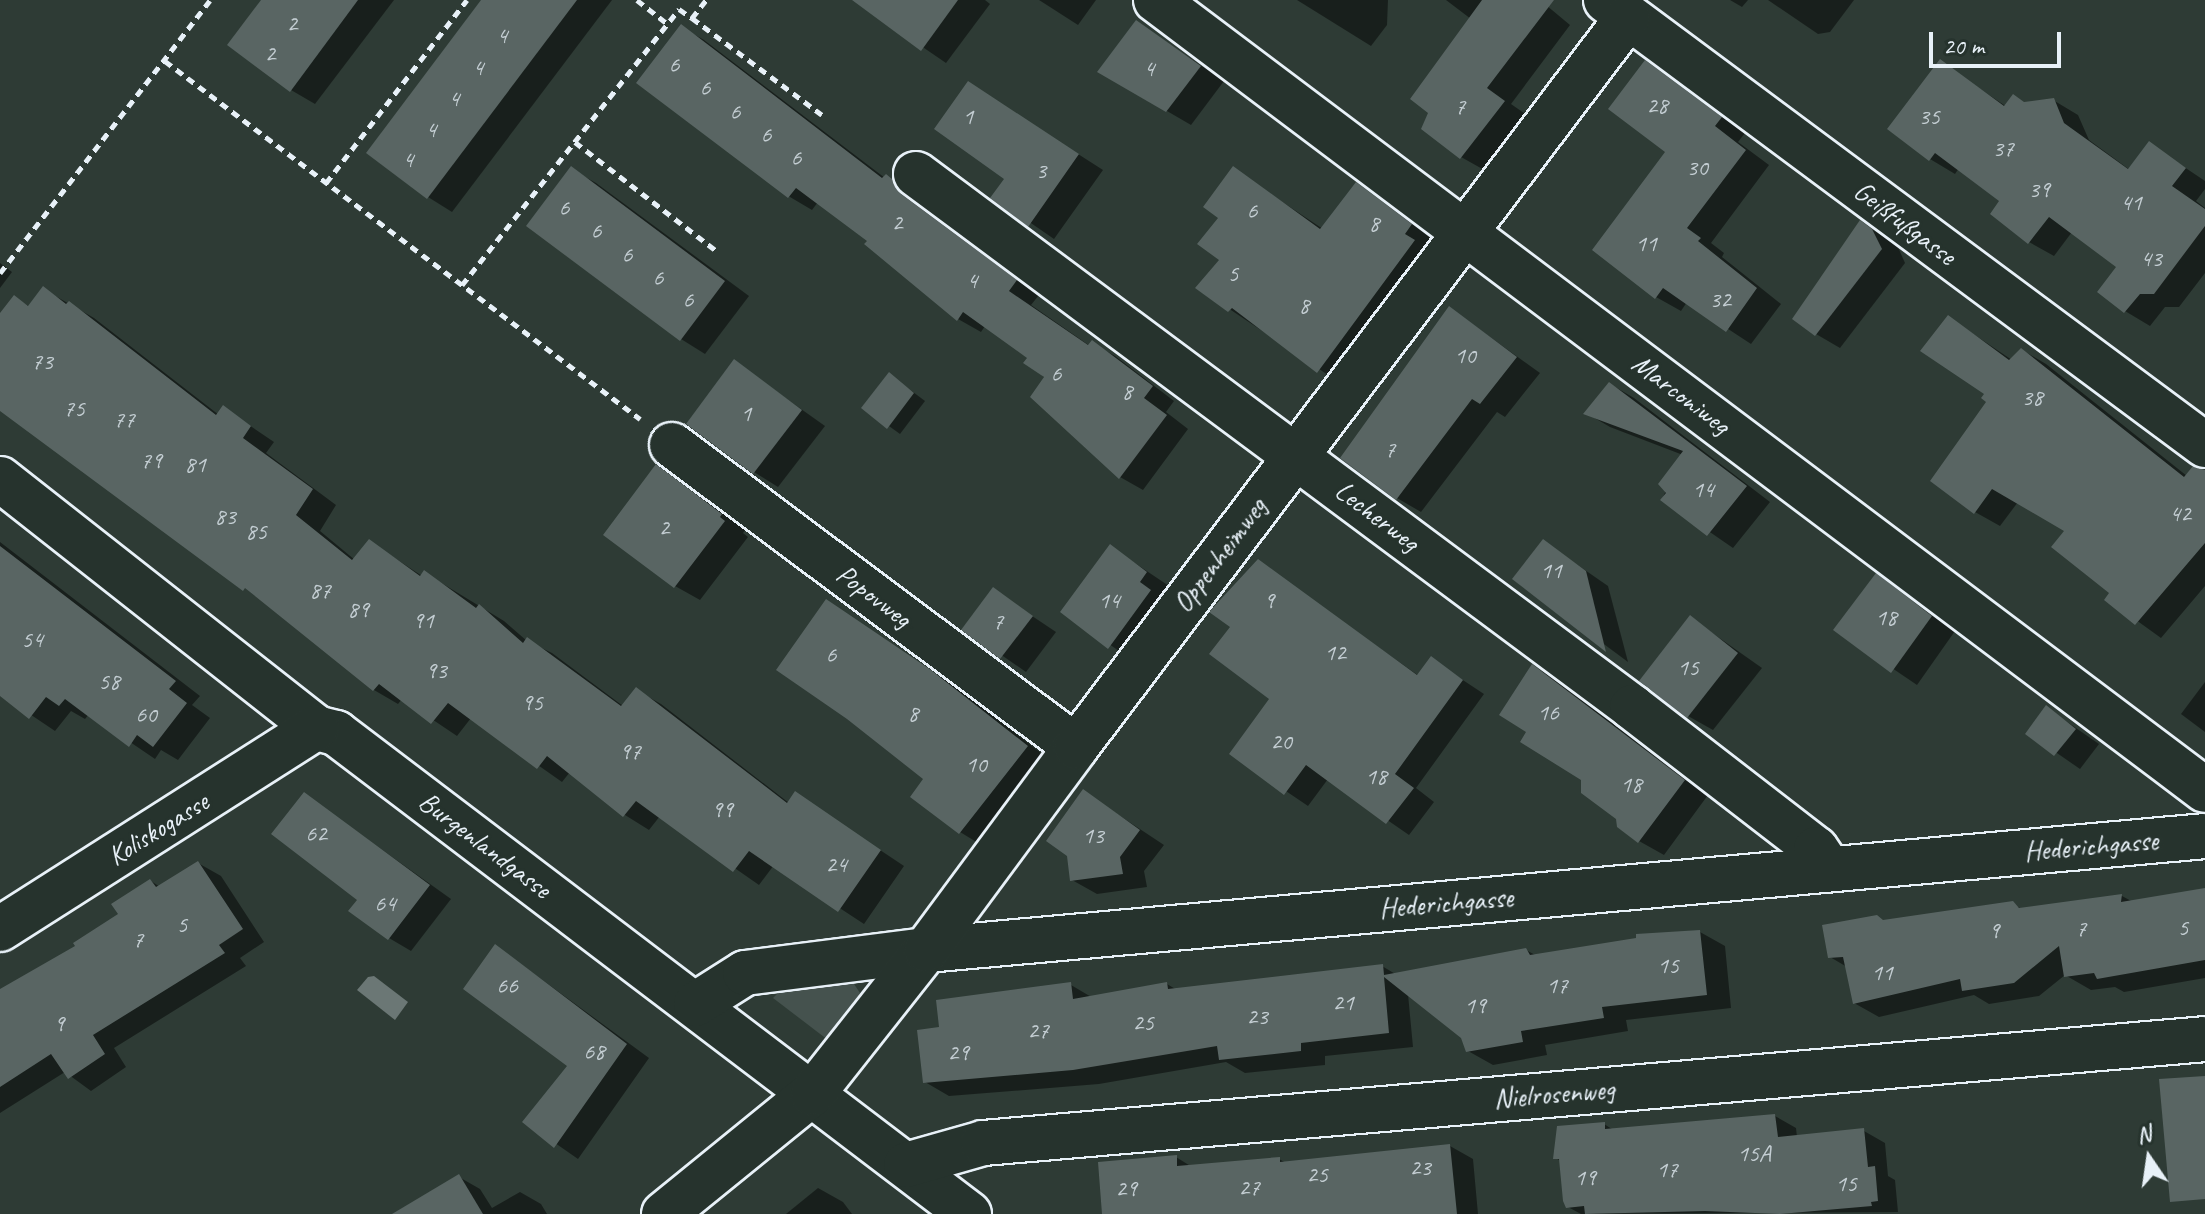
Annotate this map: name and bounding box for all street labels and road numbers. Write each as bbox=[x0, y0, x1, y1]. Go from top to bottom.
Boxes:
street label: Geißfußgasse bbox=[1847, 174, 1963, 272]
street label: Marconiweg bbox=[1626, 346, 1736, 442]
street label: Lecherweg bbox=[1328, 474, 1426, 558]
street label: Oppenheimweg bbox=[1166, 491, 1274, 619]
street label: Popovweg bbox=[830, 557, 918, 635]
street label: Burgenlandgasse bbox=[412, 784, 558, 906]
street label: Koliskogasse bbox=[101, 785, 215, 873]
street label: Hederichgasse bbox=[2023, 823, 2159, 869]
street label: Hederichgasse bbox=[1378, 880, 1514, 926]
street label: Nielrosenweg bbox=[1492, 1072, 1616, 1116]

